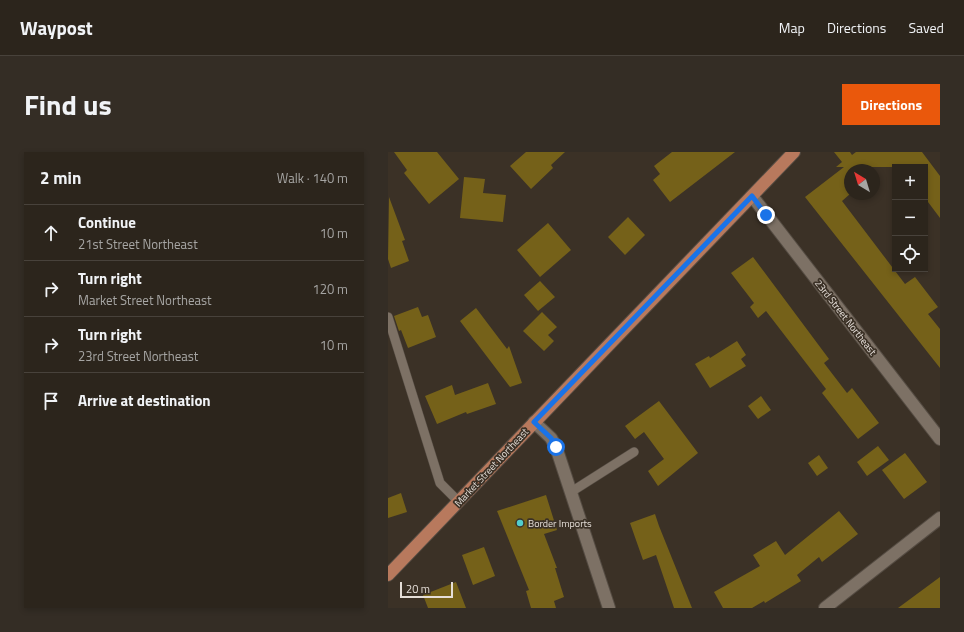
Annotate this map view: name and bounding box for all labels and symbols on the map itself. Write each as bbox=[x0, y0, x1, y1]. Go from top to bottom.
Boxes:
north arrow bbox=[844, 164, 880, 200]
route end bbox=[757, 206, 775, 224]
street label: 23rd Street Northeast bbox=[811, 276, 880, 359]
street label: Market Street Northeast bbox=[451, 424, 532, 510]
route start bbox=[547, 438, 565, 456]
place label: Border Imports bbox=[528, 516, 592, 531]
marker: Border Imports bbox=[515, 518, 525, 528]
scale bar bbox=[400, 580, 453, 599]

